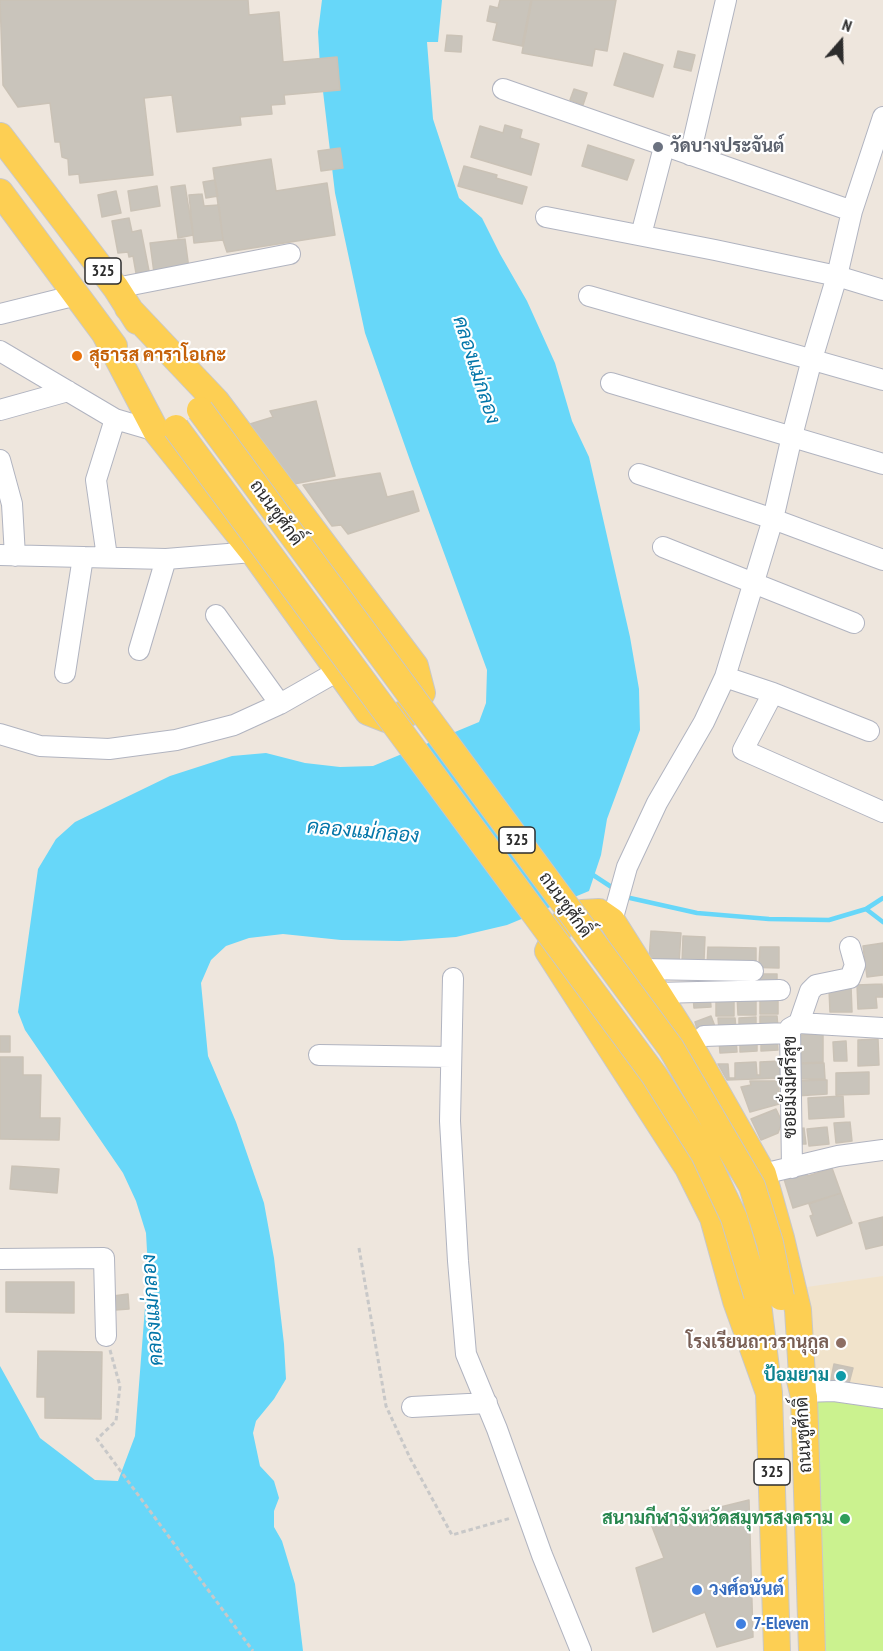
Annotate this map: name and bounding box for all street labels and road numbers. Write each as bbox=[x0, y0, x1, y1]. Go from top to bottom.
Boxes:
road number: 325 bbox=[85, 258, 121, 284]
street label: ถนนชูศักดิ์ bbox=[245, 476, 307, 550]
road number: 325 bbox=[499, 827, 535, 853]
street label: ถนนชูศักดิ์ bbox=[534, 868, 596, 942]
street label: ซอยมั่งมีศรีสุข bbox=[780, 1036, 802, 1138]
street label: ถนนชูศักดิ์ bbox=[791, 1396, 817, 1474]
road number: 325 bbox=[754, 1459, 790, 1485]

